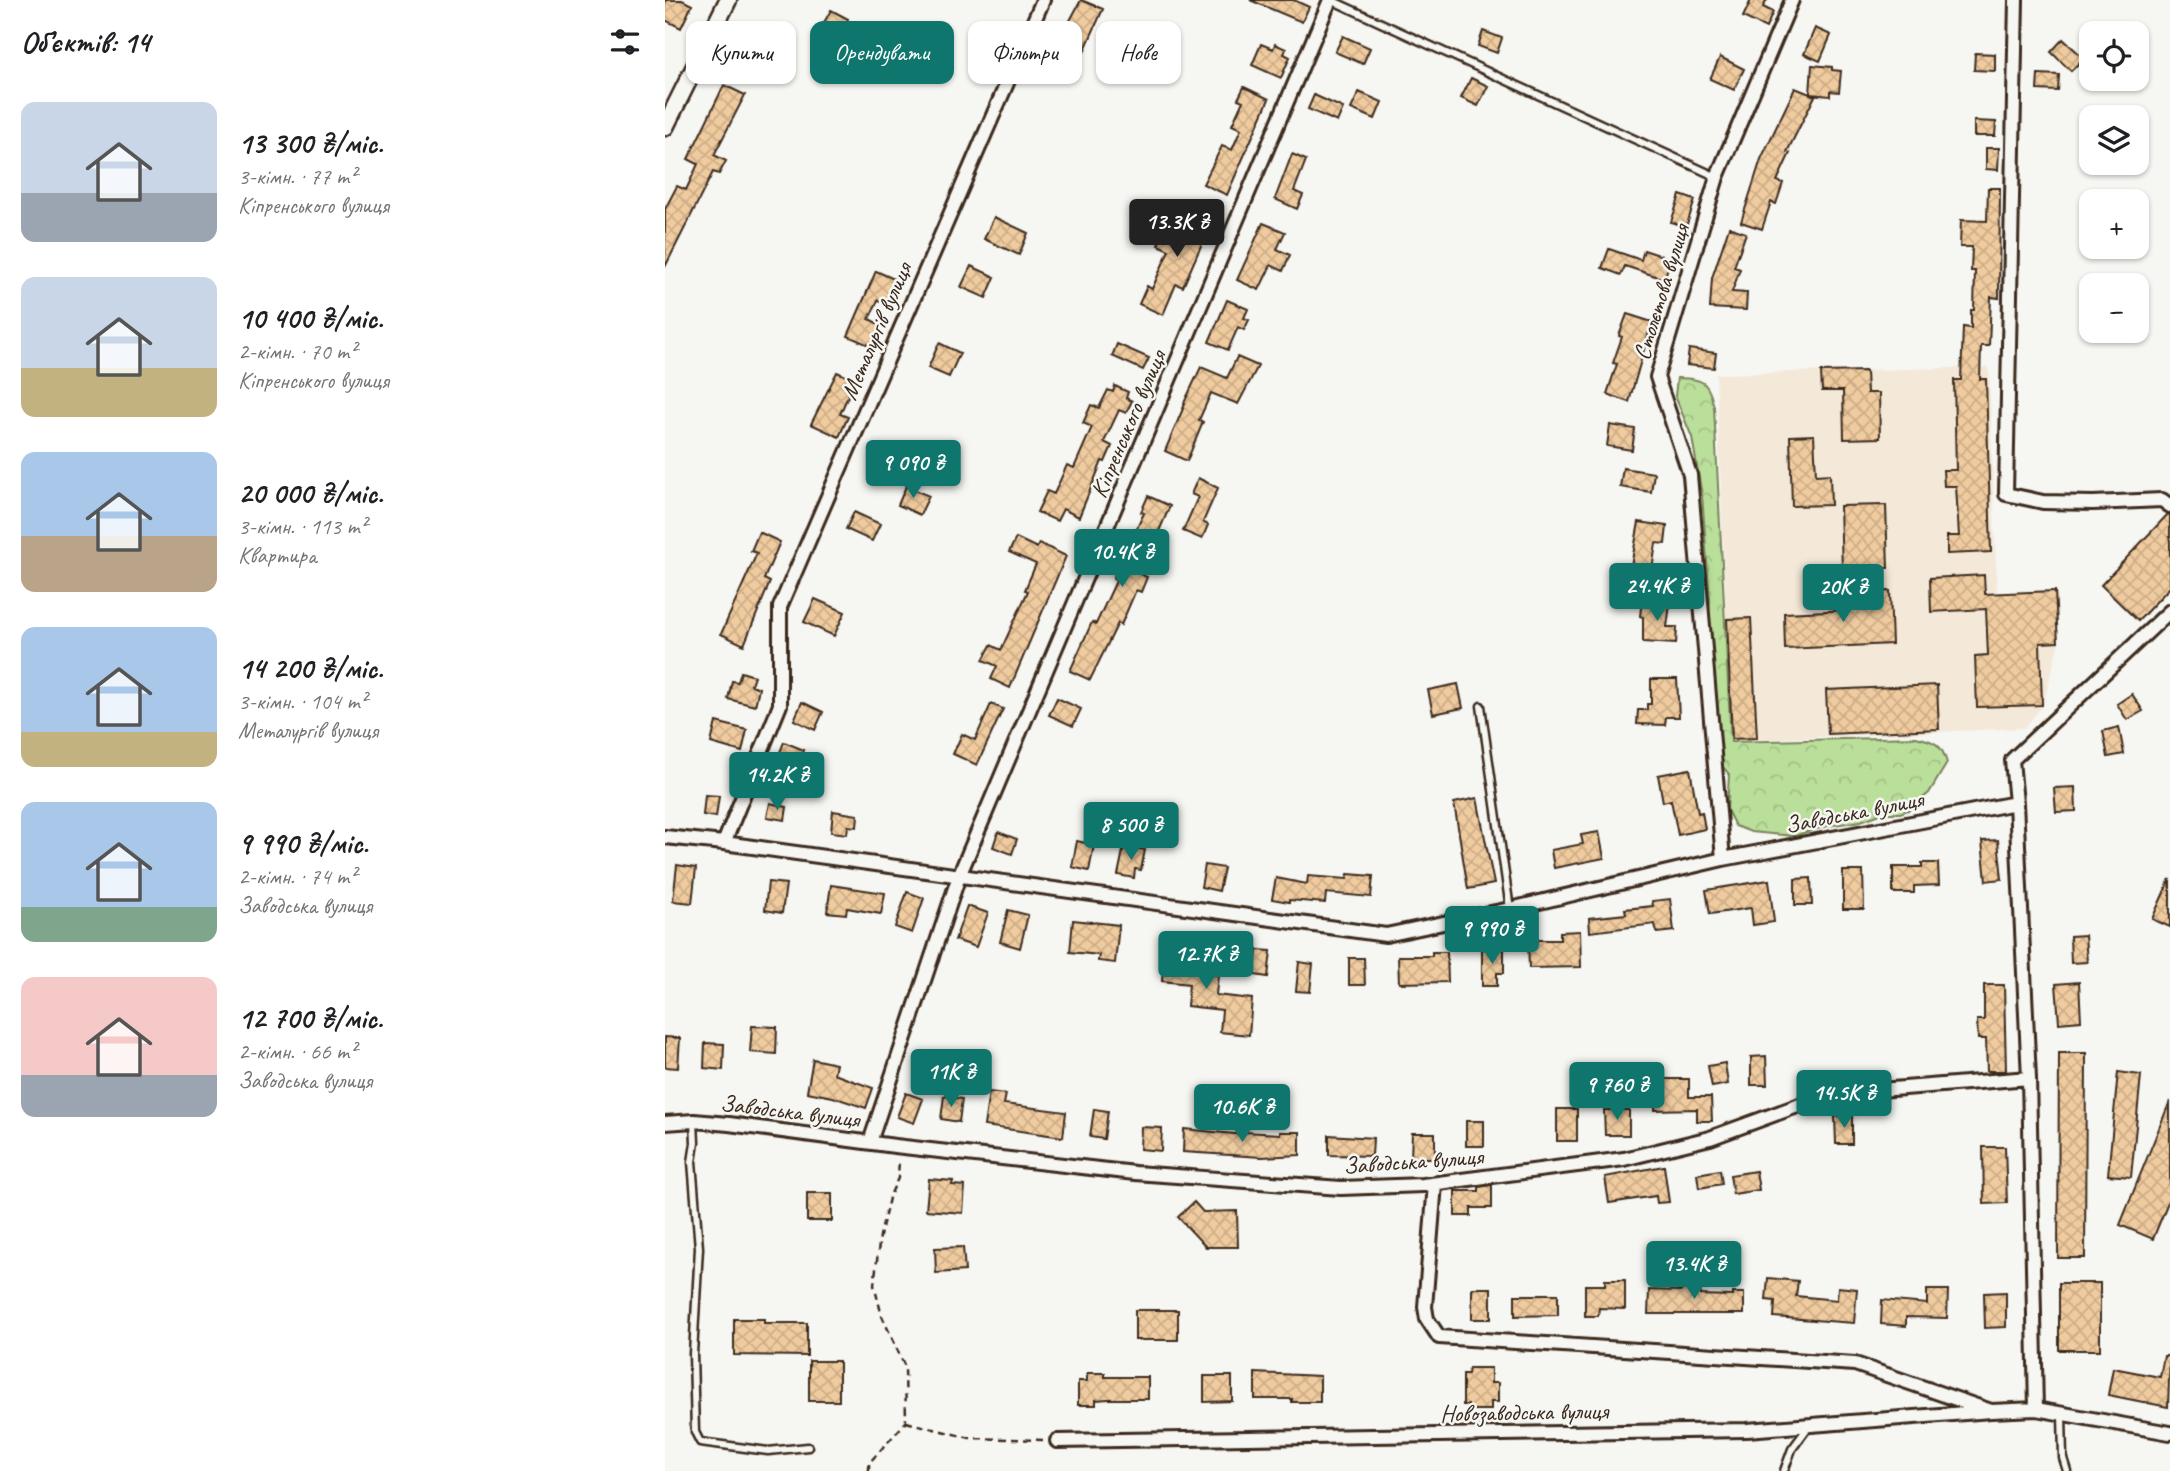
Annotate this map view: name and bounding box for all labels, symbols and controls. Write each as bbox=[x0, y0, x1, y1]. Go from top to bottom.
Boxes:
chip: Купити bbox=[686, 21, 796, 84]
chip: Орендувати bbox=[810, 21, 954, 84]
chip: Фільтри bbox=[968, 21, 1082, 84]
chip: Нове bbox=[1096, 21, 1181, 84]
map controls bbox=[2079, 21, 2149, 343]
button: locate bbox=[2079, 21, 2149, 91]
text: Об’єктів: 14 bbox=[21, 23, 150, 61]
icon: filters bbox=[606, 23, 644, 61]
button: layers bbox=[2079, 105, 2149, 175]
text: 13 300 ₴/міс. bbox=[238, 124, 383, 162]
icon: home bbox=[77, 130, 161, 214]
text: 3-кімн. · 77 m² bbox=[238, 162, 356, 191]
button: + bbox=[2079, 189, 2149, 259]
text: Кіпренського вулиця bbox=[238, 191, 389, 220]
pin: 13.3K ₴ bbox=[1112, 200, 1242, 259]
text: 13.3K ₴ bbox=[1145, 207, 1209, 236]
street label: Столєтова вулиця bbox=[1626, 219, 1696, 363]
street label: Металургів вулиця bbox=[834, 256, 919, 404]
button: − bbox=[2079, 273, 2149, 343]
text: 10 400 ₴/міс. bbox=[238, 299, 383, 337]
icon: home bbox=[77, 305, 161, 389]
text: 2-кімн. · 70 m² bbox=[238, 337, 356, 366]
street label: Кіпренського вулиця bbox=[1083, 344, 1173, 502]
text: Кіпренського вулиця bbox=[238, 366, 389, 395]
pin: 9 090 ₴ bbox=[848, 440, 978, 500]
text: 9 090 ₴ bbox=[882, 448, 944, 477]
text: 20 000 ₴/міс. bbox=[238, 474, 383, 512]
icon: home bbox=[77, 480, 161, 564]
text: 3-кімн. · 113 m² bbox=[238, 512, 367, 541]
pin: 10.4K ₴ bbox=[1057, 530, 1187, 589]
text: 10.4K ₴ bbox=[1090, 537, 1154, 566]
text: Квартира bbox=[238, 541, 316, 570]
pin: 24.4K ₴ bbox=[1592, 564, 1722, 623]
pin: 20K ₴ bbox=[1794, 564, 1892, 624]
text: 24.4K ₴ bbox=[1625, 571, 1689, 600]
text: 20K ₴ bbox=[1819, 572, 1867, 601]
text: 14 200 ₴/міс. bbox=[238, 649, 383, 687]
icon: home bbox=[77, 655, 161, 739]
text: 3-кімн. · 104 m² bbox=[238, 687, 367, 716]
text: Металургів вулиця bbox=[238, 716, 378, 745]
pin: 14.2K ₴ bbox=[712, 752, 842, 812]
text: 14.2K ₴ bbox=[745, 760, 809, 789]
street label: Заводська вулиця bbox=[1782, 784, 1927, 840]
pin: 8 500 ₴ bbox=[1066, 802, 1196, 862]
text: 8 500 ₴ bbox=[1100, 810, 1162, 839]
text: 9 990 ₴/міс. bbox=[238, 824, 368, 862]
icon: home bbox=[77, 830, 161, 914]
text: 2-кімн. · 74 m² bbox=[238, 862, 356, 891]
text: Заводська вулиця bbox=[238, 891, 372, 920]
pin: 9 990 ₴ bbox=[1427, 906, 1557, 966]
text: 9 990 ₴ bbox=[1461, 914, 1523, 943]
pin: 12.7K ₴ bbox=[1141, 932, 1271, 991]
text: 12.7K ₴ bbox=[1174, 939, 1238, 968]
text: 12 700 ₴/міс. bbox=[238, 999, 383, 1037]
icon: home bbox=[77, 1005, 161, 1089]
text: 2-кімн. · 66 m² bbox=[238, 1037, 356, 1066]
pin: 11K ₴ bbox=[902, 1050, 1000, 1109]
text: 11K ₴ bbox=[927, 1057, 975, 1086]
pin: 9 760 ₴ bbox=[1552, 1062, 1682, 1122]
text: Заводська вулиця bbox=[238, 1066, 372, 1095]
text: 9 760 ₴ bbox=[1585, 1070, 1649, 1099]
pin: 14.5K ₴ bbox=[1779, 1070, 1909, 1130]
text: 14.5K ₴ bbox=[1812, 1078, 1876, 1107]
pin: 10.6K ₴ bbox=[1177, 1084, 1307, 1144]
street label: Заводська вулиця bbox=[719, 1088, 863, 1135]
text: 10.6K ₴ bbox=[1210, 1092, 1274, 1121]
street label: Заводська вулиця bbox=[1342, 1141, 1486, 1181]
pin: 13.4K ₴ bbox=[1629, 1242, 1759, 1301]
text: 13.4K ₴ bbox=[1662, 1249, 1726, 1278]
street label: Новозаводська вулиця bbox=[1440, 1396, 1610, 1428]

